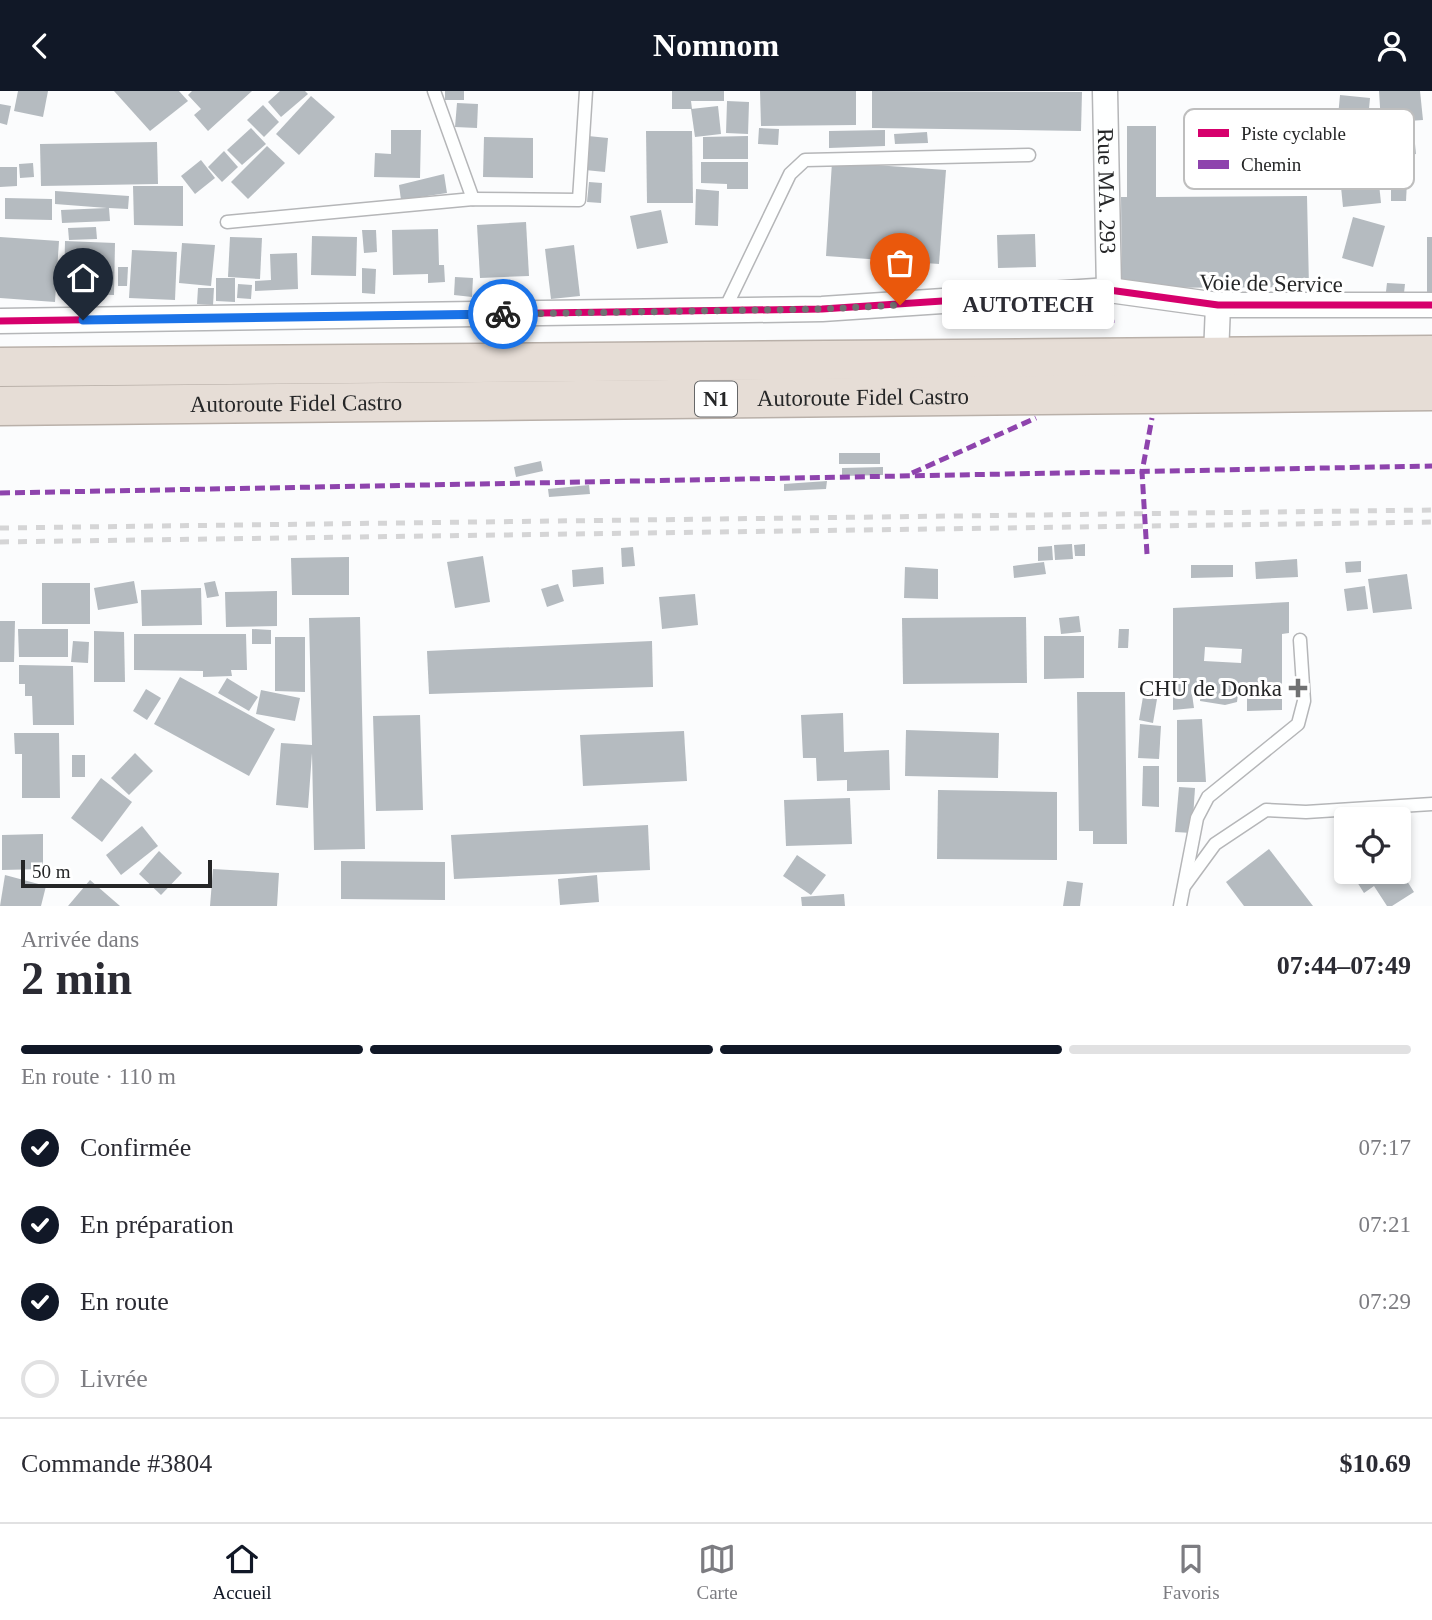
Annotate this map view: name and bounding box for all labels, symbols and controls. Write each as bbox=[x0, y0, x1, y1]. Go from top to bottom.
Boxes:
icon: back bbox=[21, 27, 59, 65]
text: Nomnom bbox=[653, 27, 779, 63]
icon: person bbox=[1373, 27, 1411, 65]
legend bbox=[1184, 109, 1414, 189]
text: Piste cyclable bbox=[1241, 123, 1346, 144]
street label: Rue MA. 293 bbox=[1093, 128, 1120, 254]
text: Chemin bbox=[1241, 154, 1302, 175]
pin bbox=[870, 233, 930, 305]
icon: bag bbox=[881, 244, 919, 282]
pin bbox=[53, 248, 113, 320]
icon: home bbox=[64, 259, 102, 297]
street label: Voie de Service bbox=[1199, 270, 1343, 297]
courier bbox=[468, 279, 538, 349]
callout: AUTOTECH bbox=[942, 281, 1114, 329]
text: AUTOTECH bbox=[962, 292, 1094, 317]
icon: bike bbox=[484, 295, 522, 333]
road number: N1 bbox=[695, 381, 737, 417]
street label: Autoroute Fidel Castro bbox=[757, 384, 969, 411]
street label: Autoroute Fidel Castro bbox=[190, 390, 402, 417]
place label: CHU de Donka bbox=[1139, 676, 1282, 701]
marker: CHU de Donka bbox=[1288, 678, 1308, 698]
map controls bbox=[1334, 807, 1411, 884]
button: locate bbox=[1334, 807, 1411, 884]
scale bar bbox=[21, 857, 212, 889]
text: 50 m bbox=[32, 861, 71, 882]
text: Arrivée dans bbox=[21, 927, 139, 952]
text: 07:44–07:49 bbox=[1277, 951, 1411, 980]
text: 2 min bbox=[21, 953, 132, 1004]
text: En route · 110 m bbox=[21, 1064, 176, 1089]
icon: check bbox=[21, 1129, 59, 1167]
text: Confirmée bbox=[80, 1133, 191, 1162]
text: 07:17 bbox=[1359, 1135, 1411, 1160]
icon: check bbox=[21, 1206, 59, 1244]
text: En préparation bbox=[80, 1210, 234, 1239]
text: 07:21 bbox=[1359, 1212, 1411, 1237]
icon: check bbox=[21, 1283, 59, 1321]
text: En route bbox=[80, 1287, 169, 1316]
text: 07:29 bbox=[1359, 1289, 1411, 1314]
text: Livrée bbox=[80, 1364, 148, 1393]
text: Commande #3804 bbox=[21, 1449, 212, 1478]
text: $10.69 bbox=[1340, 1449, 1411, 1478]
tab: Accueil bbox=[212, 1540, 272, 1604]
tab: Carte bbox=[696, 1540, 738, 1604]
tab: Favoris bbox=[1163, 1540, 1220, 1604]

